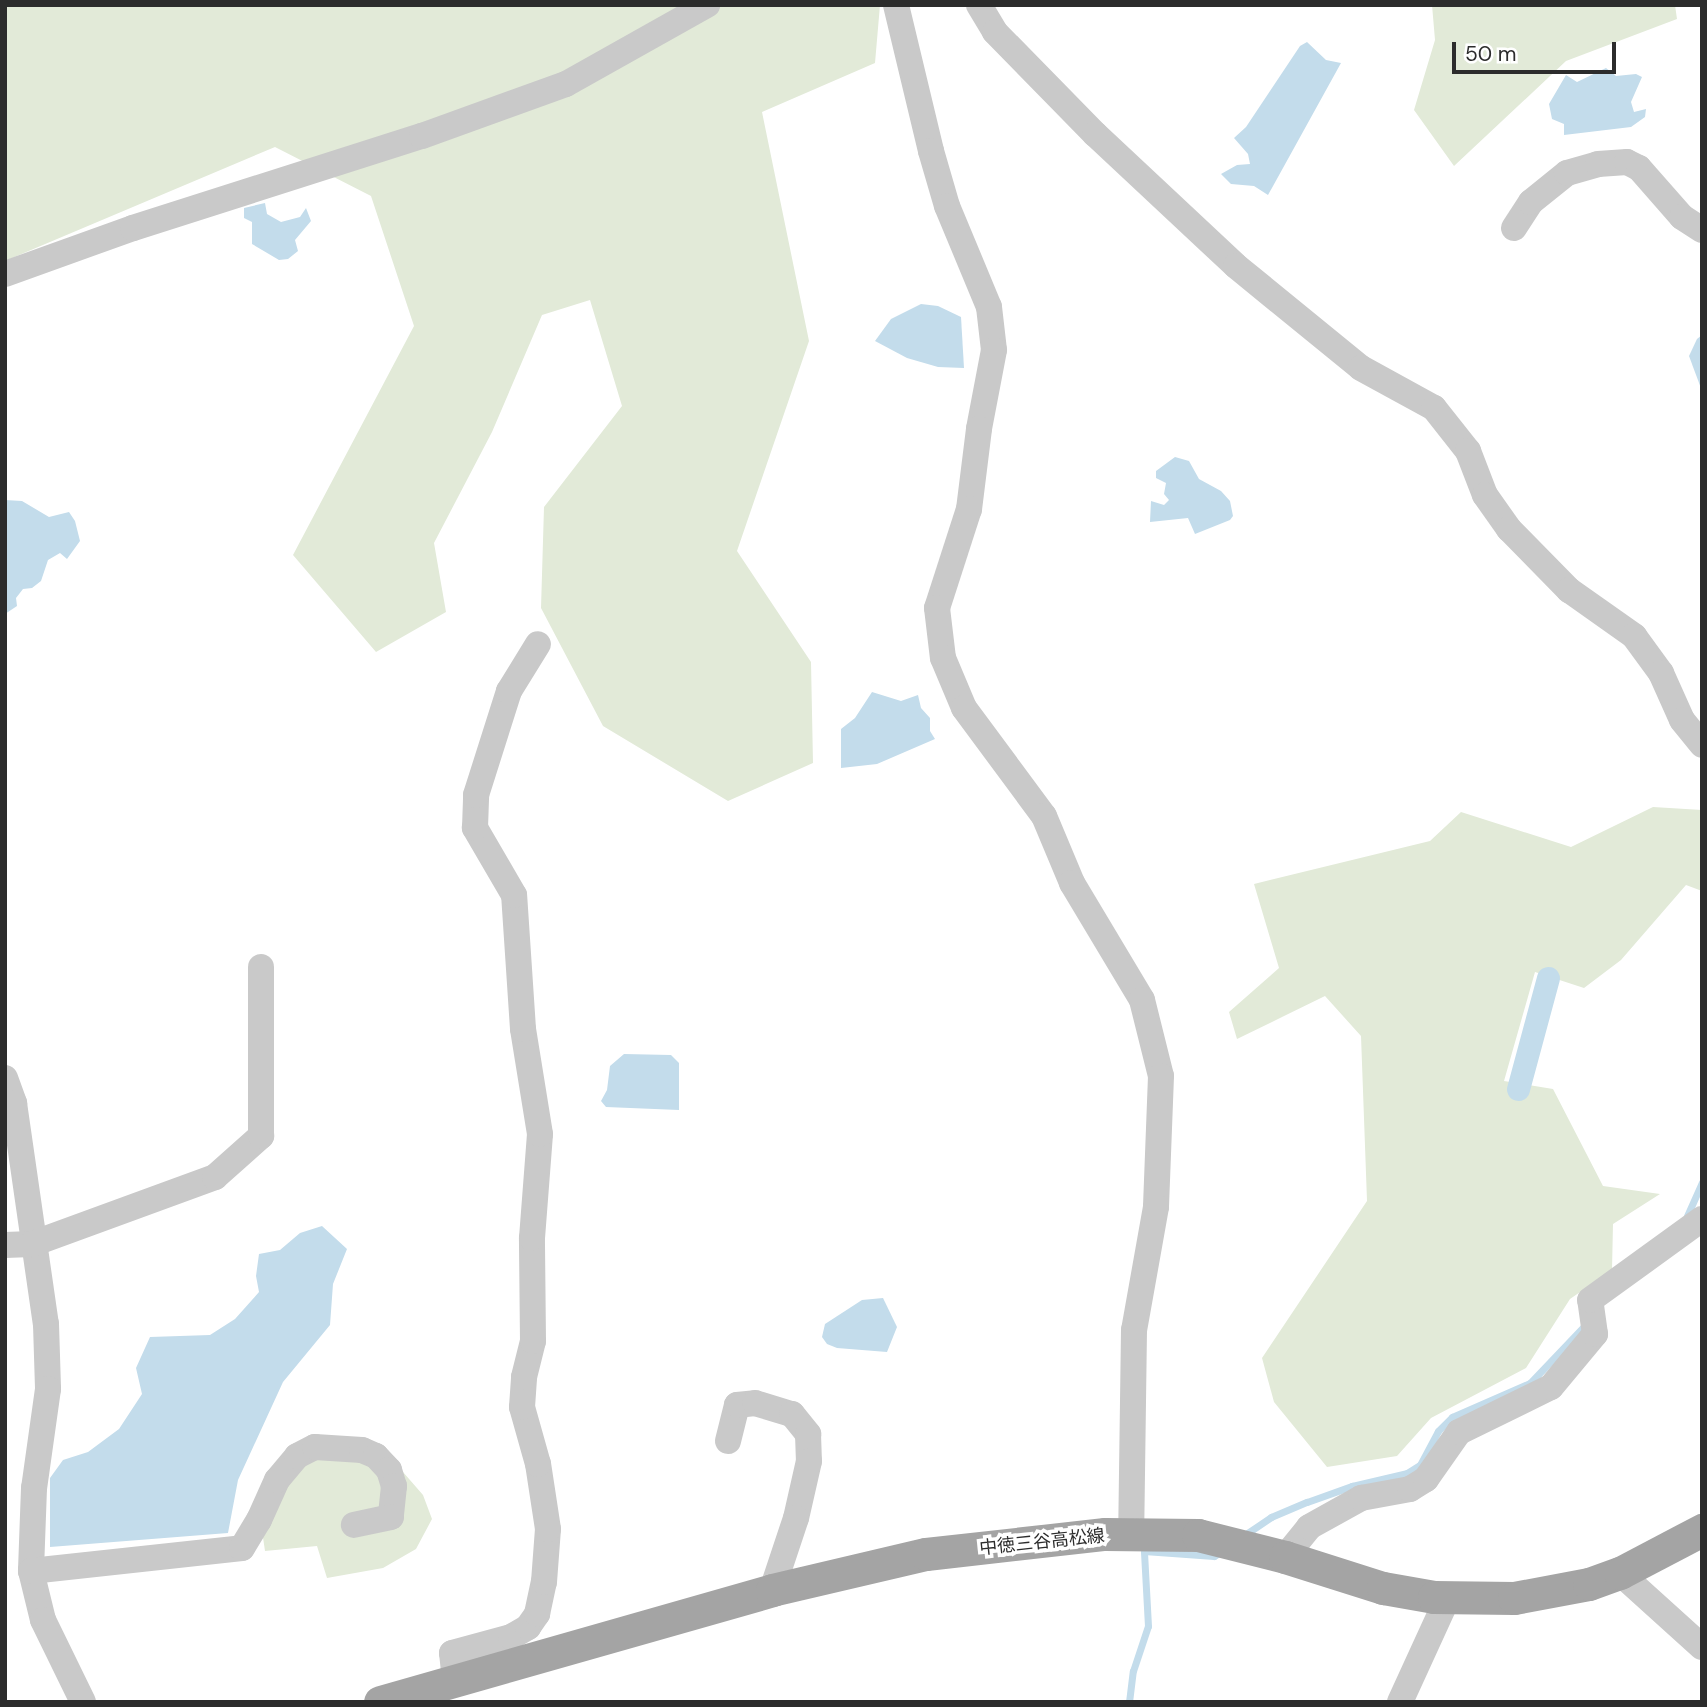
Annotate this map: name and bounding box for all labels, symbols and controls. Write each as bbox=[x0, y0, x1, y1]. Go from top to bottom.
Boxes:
scale bar bbox=[1455, 28, 1620, 72]
text: 50 m bbox=[1465, 40, 1516, 68]
street label: 中徳三谷高松線 bbox=[978, 1525, 1106, 1559]

